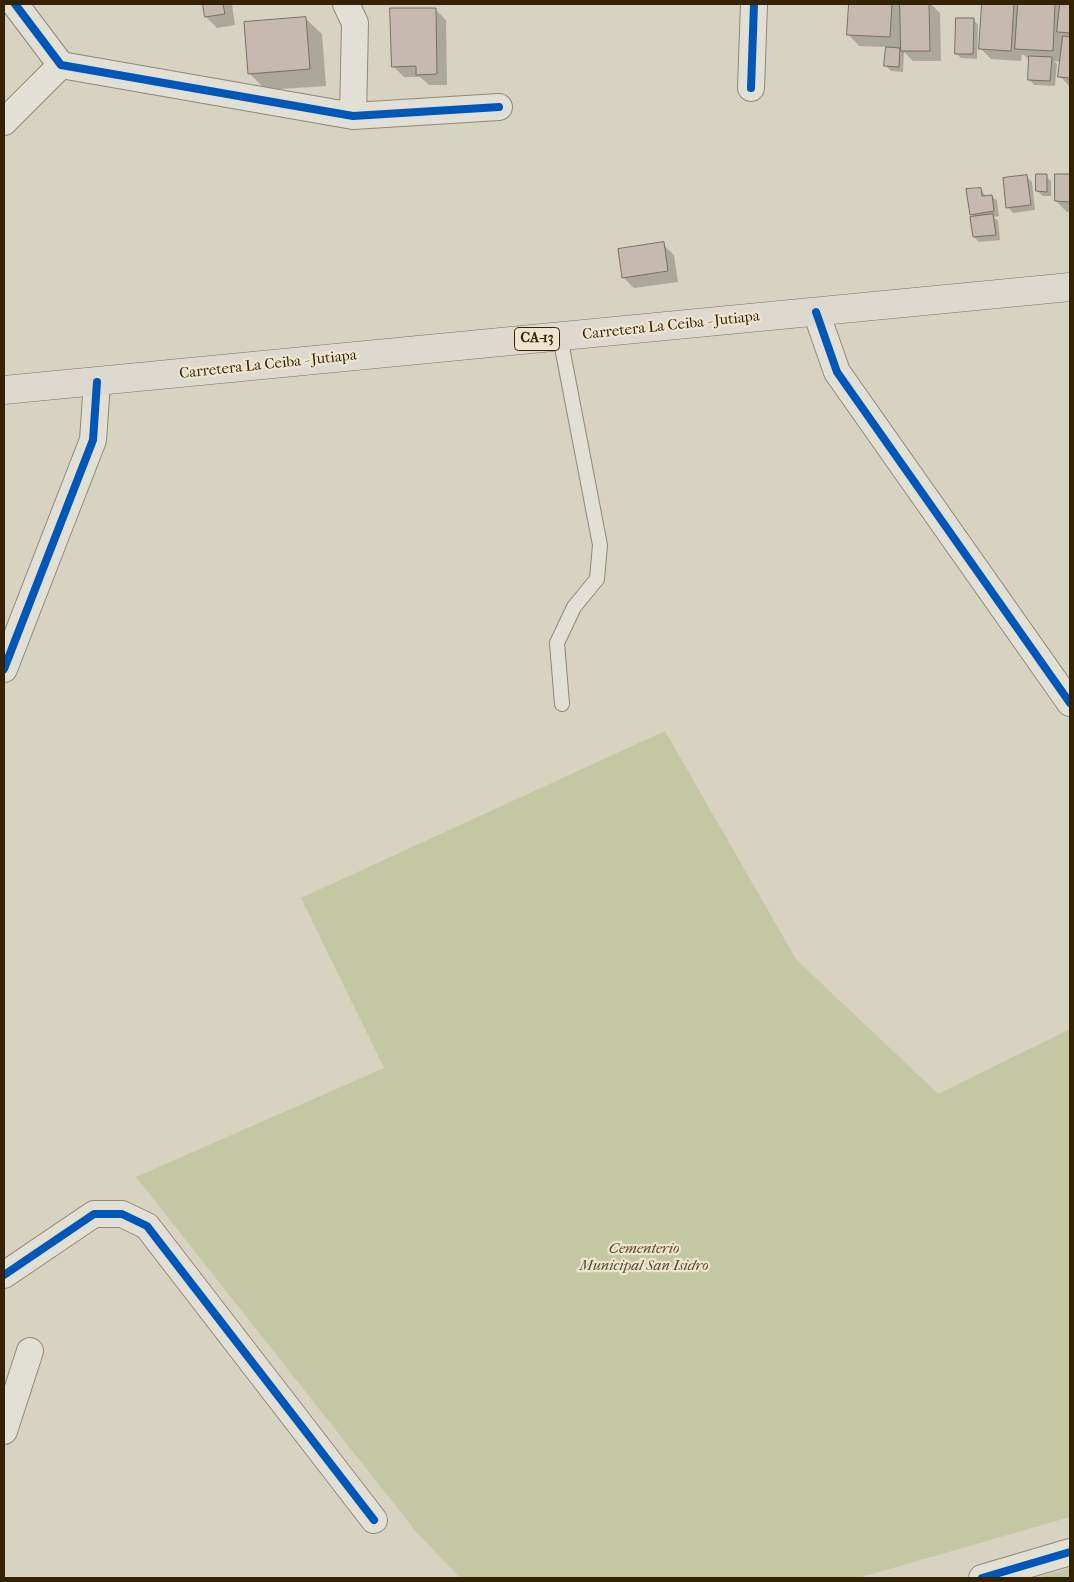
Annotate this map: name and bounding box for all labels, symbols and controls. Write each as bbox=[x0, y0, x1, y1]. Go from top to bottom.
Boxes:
street label: Carretera La Ceiba - Jutiapa bbox=[581, 308, 761, 344]
road number: CA-13 bbox=[514, 328, 560, 350]
street label: Carretera La Ceiba - Jutiapa bbox=[178, 347, 358, 383]
park label: Cementerio Municipal San Isidro bbox=[580, 1240, 708, 1275]

